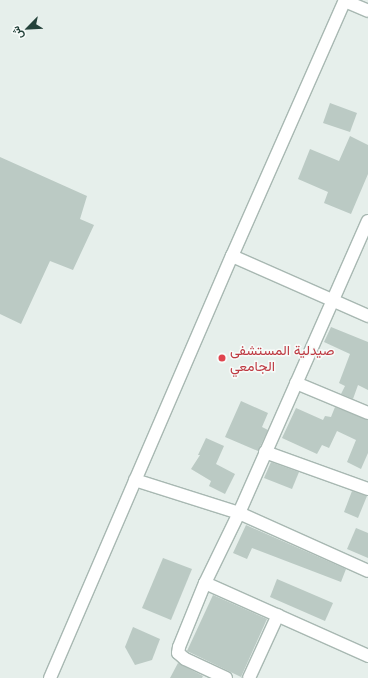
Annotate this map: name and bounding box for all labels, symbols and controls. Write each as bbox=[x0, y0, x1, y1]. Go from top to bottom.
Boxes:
north arrow bbox=[8, 8, 48, 48]
text: ش bbox=[8, 24, 26, 42]
place label: صيدلية المستشفى الجامعي bbox=[230, 342, 334, 374]
marker: صيدلية المستشفى الجامعي bbox=[217, 353, 227, 363]

